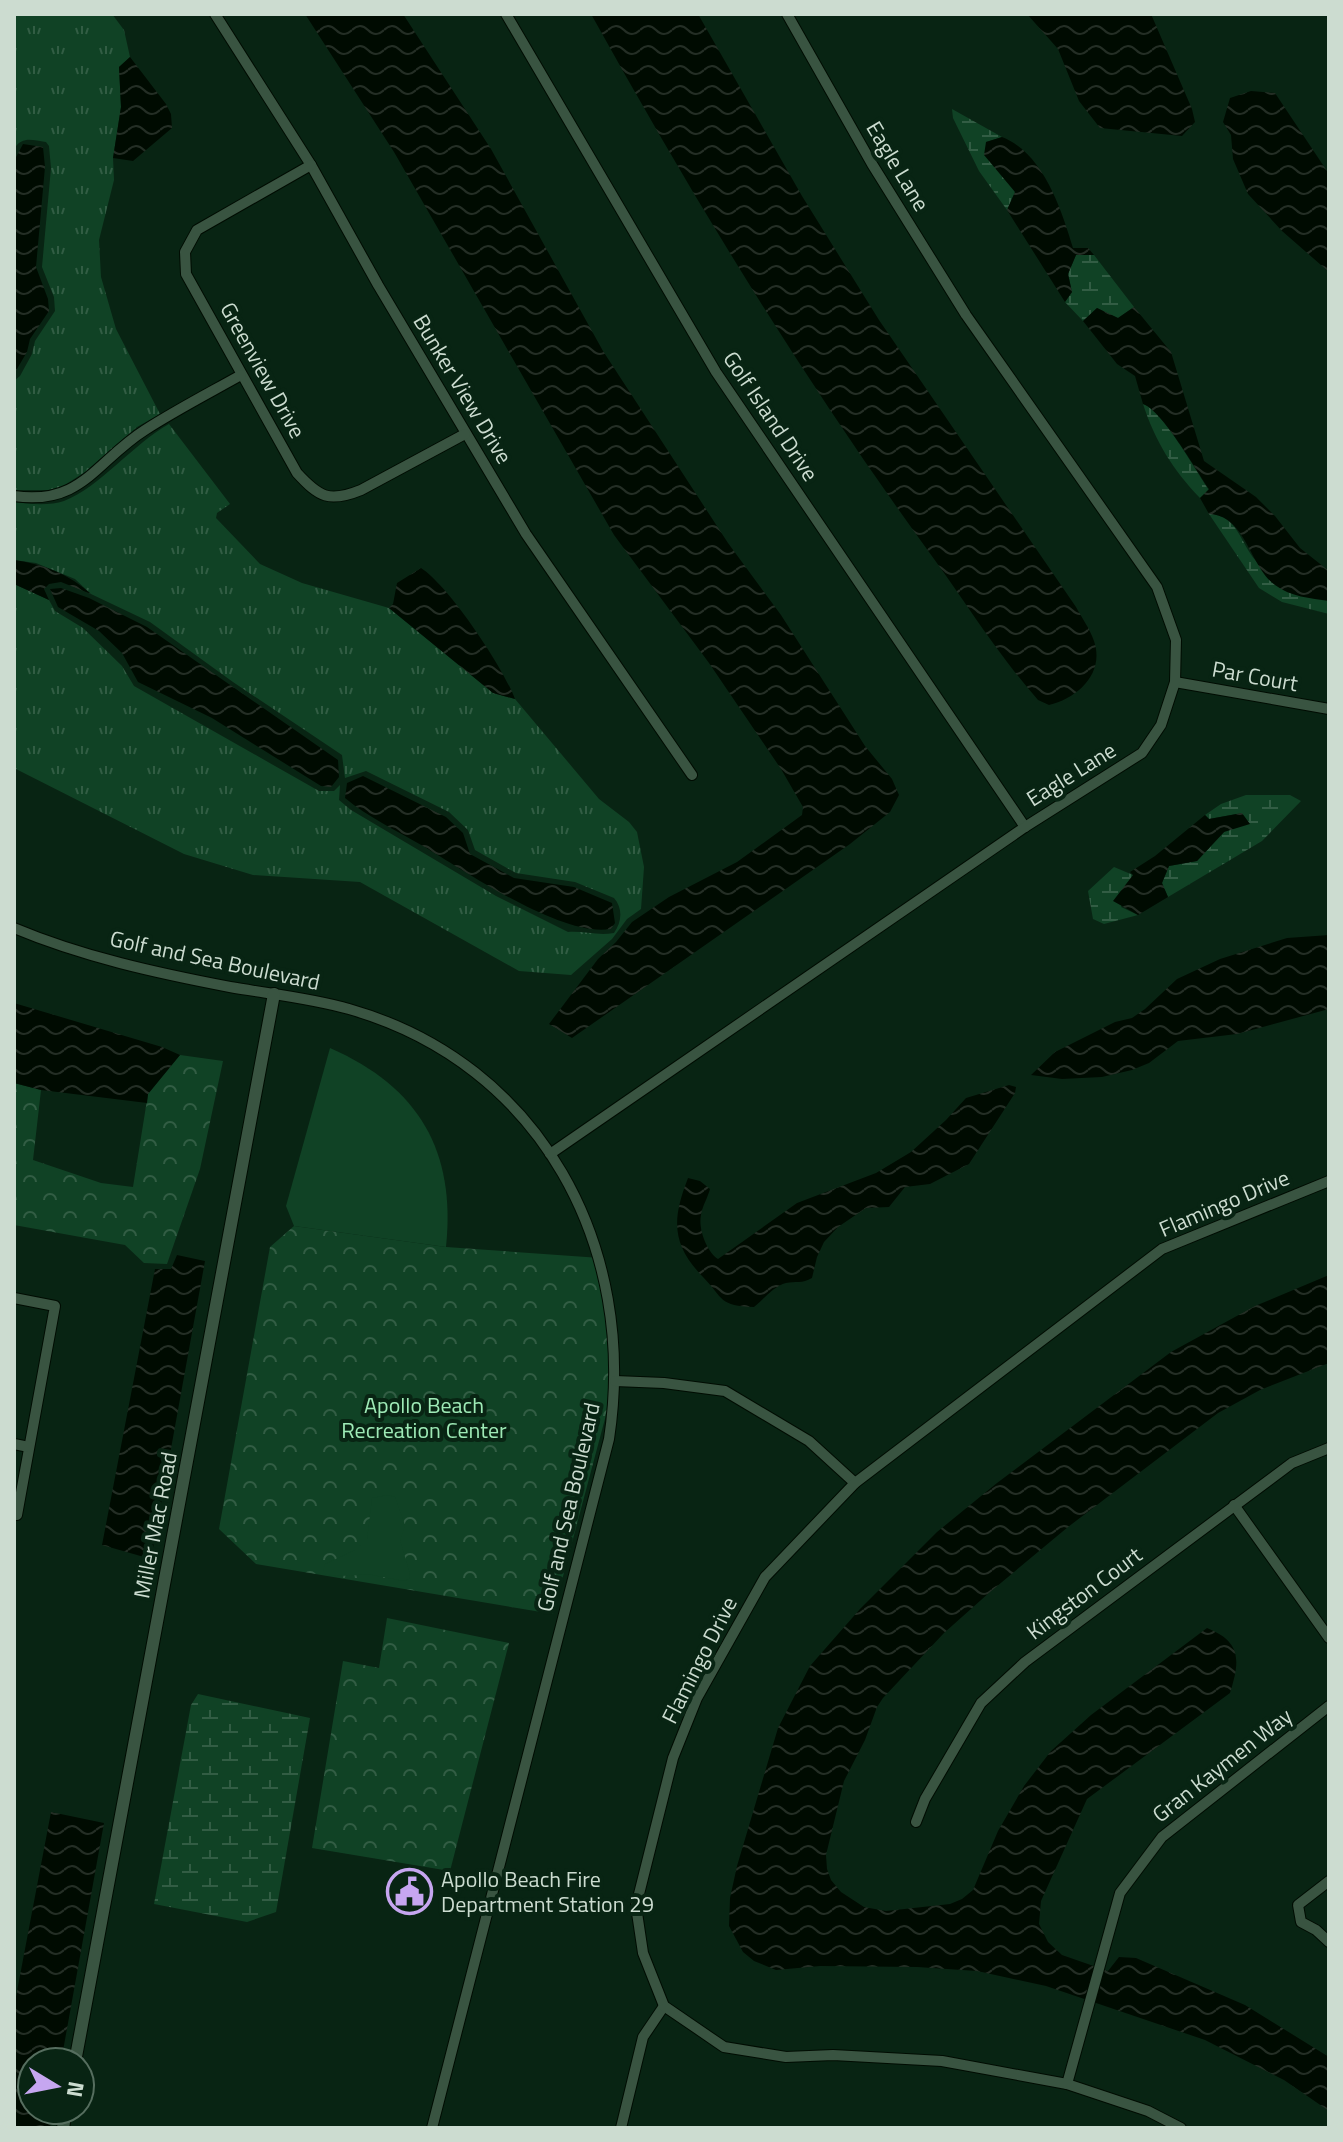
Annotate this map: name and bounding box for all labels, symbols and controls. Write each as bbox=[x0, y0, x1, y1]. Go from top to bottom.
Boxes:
street label: Eagle Lane bbox=[858, 114, 938, 218]
street label: Greenview Drive bbox=[212, 296, 314, 444]
street label: Bunker View Drive bbox=[405, 308, 521, 470]
street label: Golf Island Drive bbox=[715, 344, 827, 488]
street label: Par Court bbox=[1209, 652, 1301, 700]
street label: Eagle Lane bbox=[1020, 733, 1122, 815]
street label: Golf and Sea Boulevard bbox=[107, 921, 323, 999]
street label: Flamingo Drive bbox=[1154, 1160, 1294, 1246]
park label: Apollo Beach Recreation Center bbox=[341, 1388, 507, 1447]
street label: Golf and Sea Boulevard bbox=[527, 1399, 609, 1615]
street label: Miller Mac Road bbox=[124, 1449, 186, 1601]
street label: Kingston Court bbox=[1019, 1538, 1149, 1648]
street label: Flamingo Drive bbox=[652, 1591, 746, 1729]
street label: Gran Kaymen Way bbox=[1145, 1699, 1300, 1831]
place label: Apollo Beach Fire Department Station 29 bbox=[441, 1862, 654, 1921]
public building icon: Apollo Beach Fire Department Station 29 bbox=[386, 1868, 434, 1916]
north arrow bbox=[16, 2046, 96, 2126]
text: N bbox=[58, 2079, 94, 2100]

